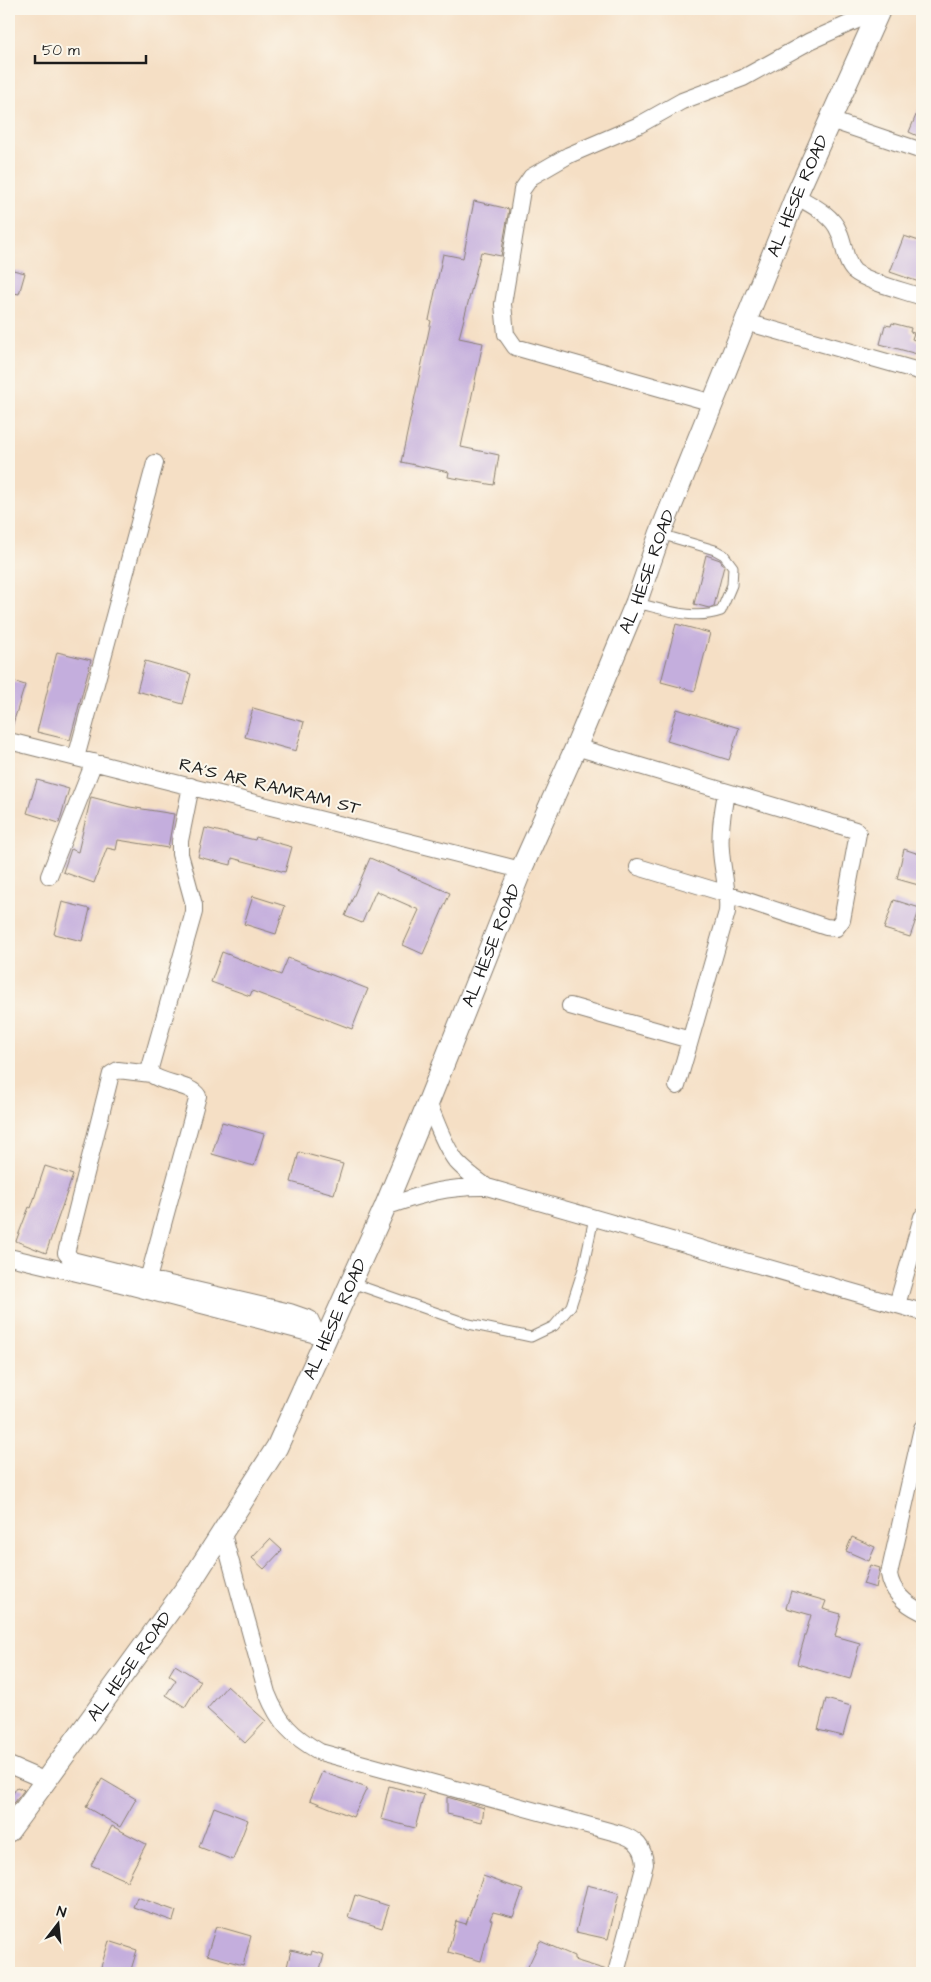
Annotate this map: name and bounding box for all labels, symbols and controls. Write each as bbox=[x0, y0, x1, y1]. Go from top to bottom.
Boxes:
scale bar bbox=[35, 32, 146, 64]
text: 50 m bbox=[42, 40, 80, 61]
street label: AL HESE ROAD bbox=[761, 131, 835, 261]
street label: AL HESE ROAD bbox=[613, 506, 682, 638]
street label: RA’S AR RAMRAM ST bbox=[177, 752, 364, 821]
street label: AL HESE ROAD bbox=[456, 880, 527, 1011]
street label: AL HESE ROAD bbox=[297, 1254, 373, 1384]
street label: AL HESE ROAD bbox=[81, 1606, 178, 1726]
north arrow bbox=[32, 1900, 82, 1950]
text: N bbox=[54, 1902, 68, 1923]

